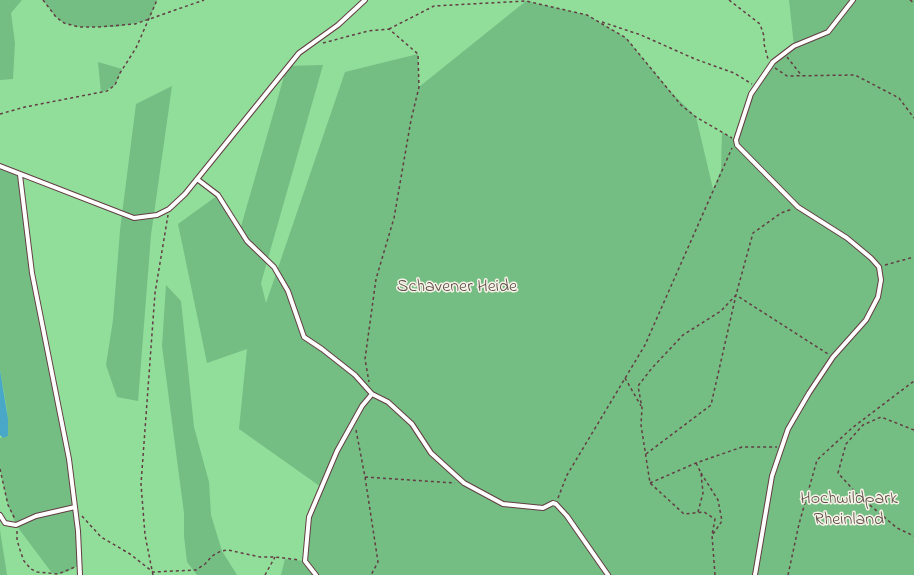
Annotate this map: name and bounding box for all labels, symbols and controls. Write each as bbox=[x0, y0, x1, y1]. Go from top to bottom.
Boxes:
park label: Schavener Heide bbox=[397, 277, 517, 299]
park label: Hochwildpark Rheinland bbox=[800, 489, 898, 532]

